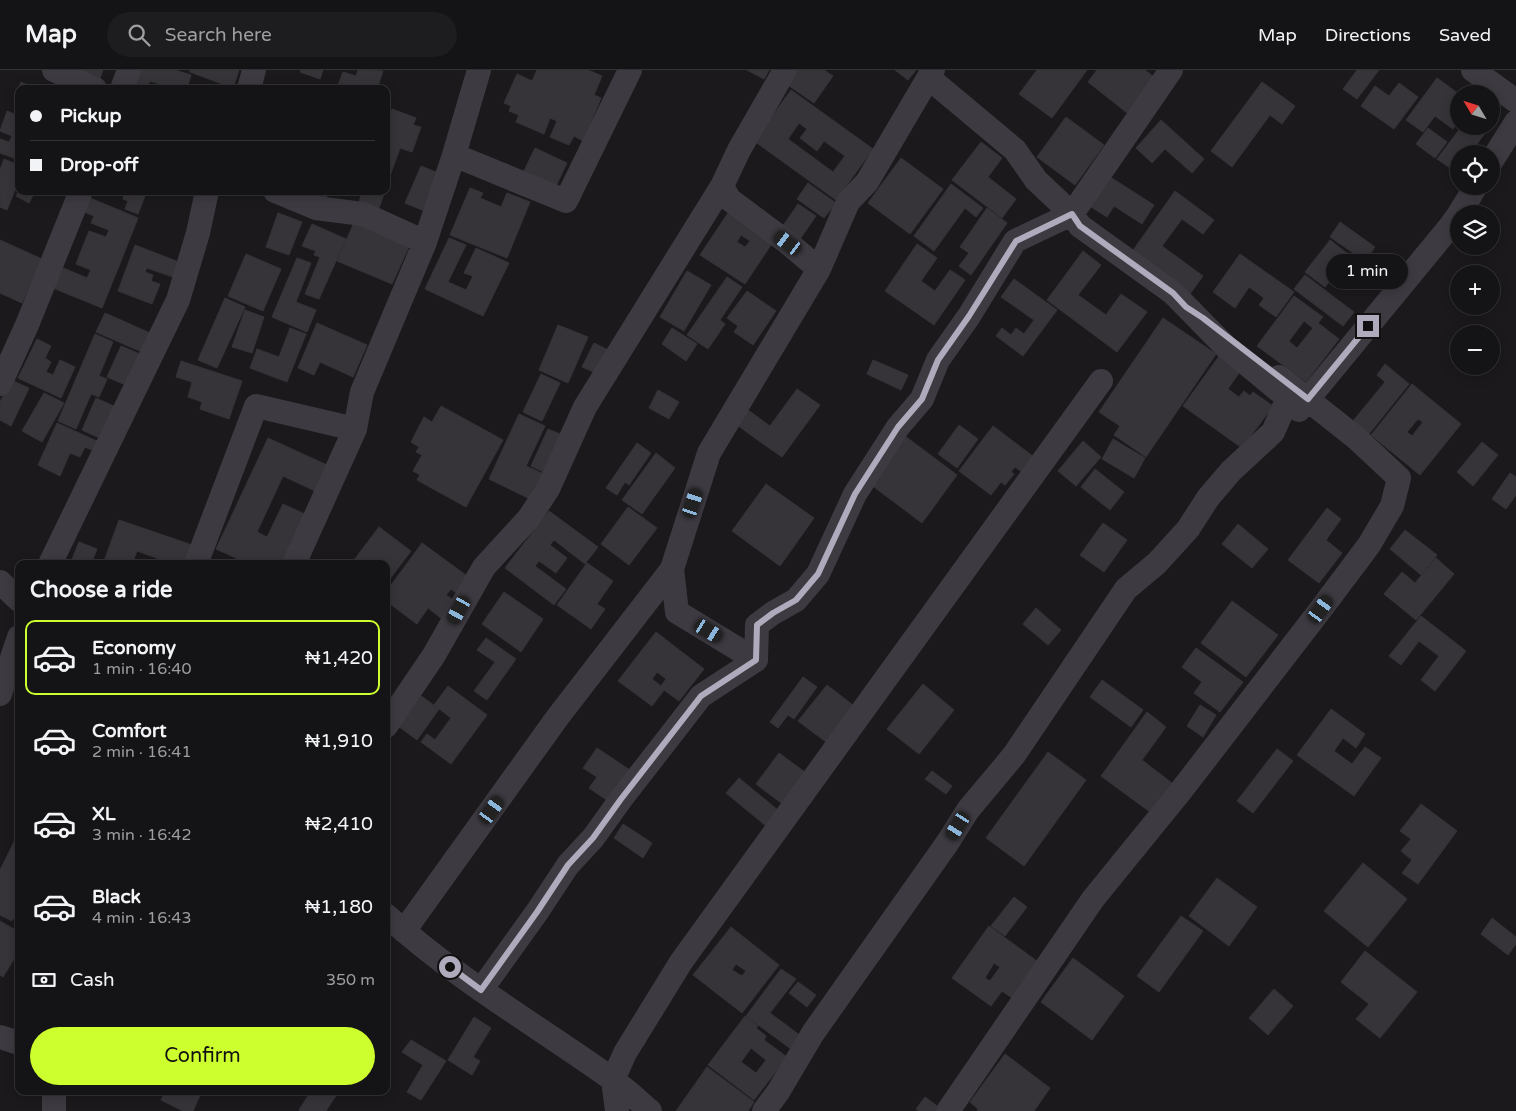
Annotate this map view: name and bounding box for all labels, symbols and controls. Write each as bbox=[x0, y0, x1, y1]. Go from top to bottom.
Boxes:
search box bbox=[107, 12, 457, 57]
text: Map bbox=[25, 20, 77, 49]
icon: search bbox=[125, 21, 153, 49]
text: Search here bbox=[165, 24, 272, 46]
text: Map bbox=[1258, 24, 1297, 46]
text: Directions bbox=[1325, 24, 1411, 46]
text: Saved bbox=[1439, 24, 1491, 46]
north arrow bbox=[1450, 85, 1500, 135]
map controls bbox=[1450, 85, 1500, 375]
text: Pickup bbox=[60, 105, 121, 127]
button: locate bbox=[1450, 145, 1500, 195]
text: Drop-off bbox=[60, 154, 139, 176]
button: layers bbox=[1450, 205, 1500, 255]
car bbox=[771, 228, 804, 258]
callout: 1 min bbox=[1327, 254, 1409, 288]
text: 1 min bbox=[1346, 261, 1388, 281]
button: + bbox=[1450, 265, 1500, 315]
route end bbox=[1357, 315, 1379, 337]
button: − bbox=[1450, 325, 1500, 375]
car bbox=[681, 486, 704, 520]
text: Choose a ride bbox=[30, 577, 173, 603]
car bbox=[1306, 592, 1335, 626]
car bbox=[445, 593, 472, 627]
car bbox=[692, 617, 725, 645]
icon: car bbox=[32, 635, 77, 680]
text: Economy bbox=[92, 637, 176, 659]
text: ₦1,420 bbox=[305, 647, 373, 669]
text: 1 min · 16:40 bbox=[92, 659, 191, 679]
icon: car bbox=[32, 718, 77, 763]
text: Comfort bbox=[92, 720, 166, 742]
text: ₦1,910 bbox=[304, 730, 373, 752]
text: 2 min · 16:41 bbox=[92, 742, 191, 762]
car bbox=[477, 793, 506, 827]
icon: car bbox=[32, 801, 77, 846]
text: XL bbox=[92, 803, 116, 825]
car bbox=[943, 809, 972, 843]
text: ₦2,410 bbox=[305, 813, 373, 835]
text: 3 min · 16:42 bbox=[92, 825, 191, 845]
icon: car bbox=[32, 884, 77, 929]
text: Black bbox=[92, 886, 141, 908]
text: ₦1,180 bbox=[304, 896, 373, 918]
text: 4 min · 16:43 bbox=[92, 908, 191, 928]
route start bbox=[439, 956, 461, 978]
icon: cash bbox=[30, 966, 58, 994]
text: Cash bbox=[70, 969, 115, 991]
text: 350 m bbox=[326, 970, 375, 990]
button: Confirm bbox=[30, 1027, 375, 1085]

